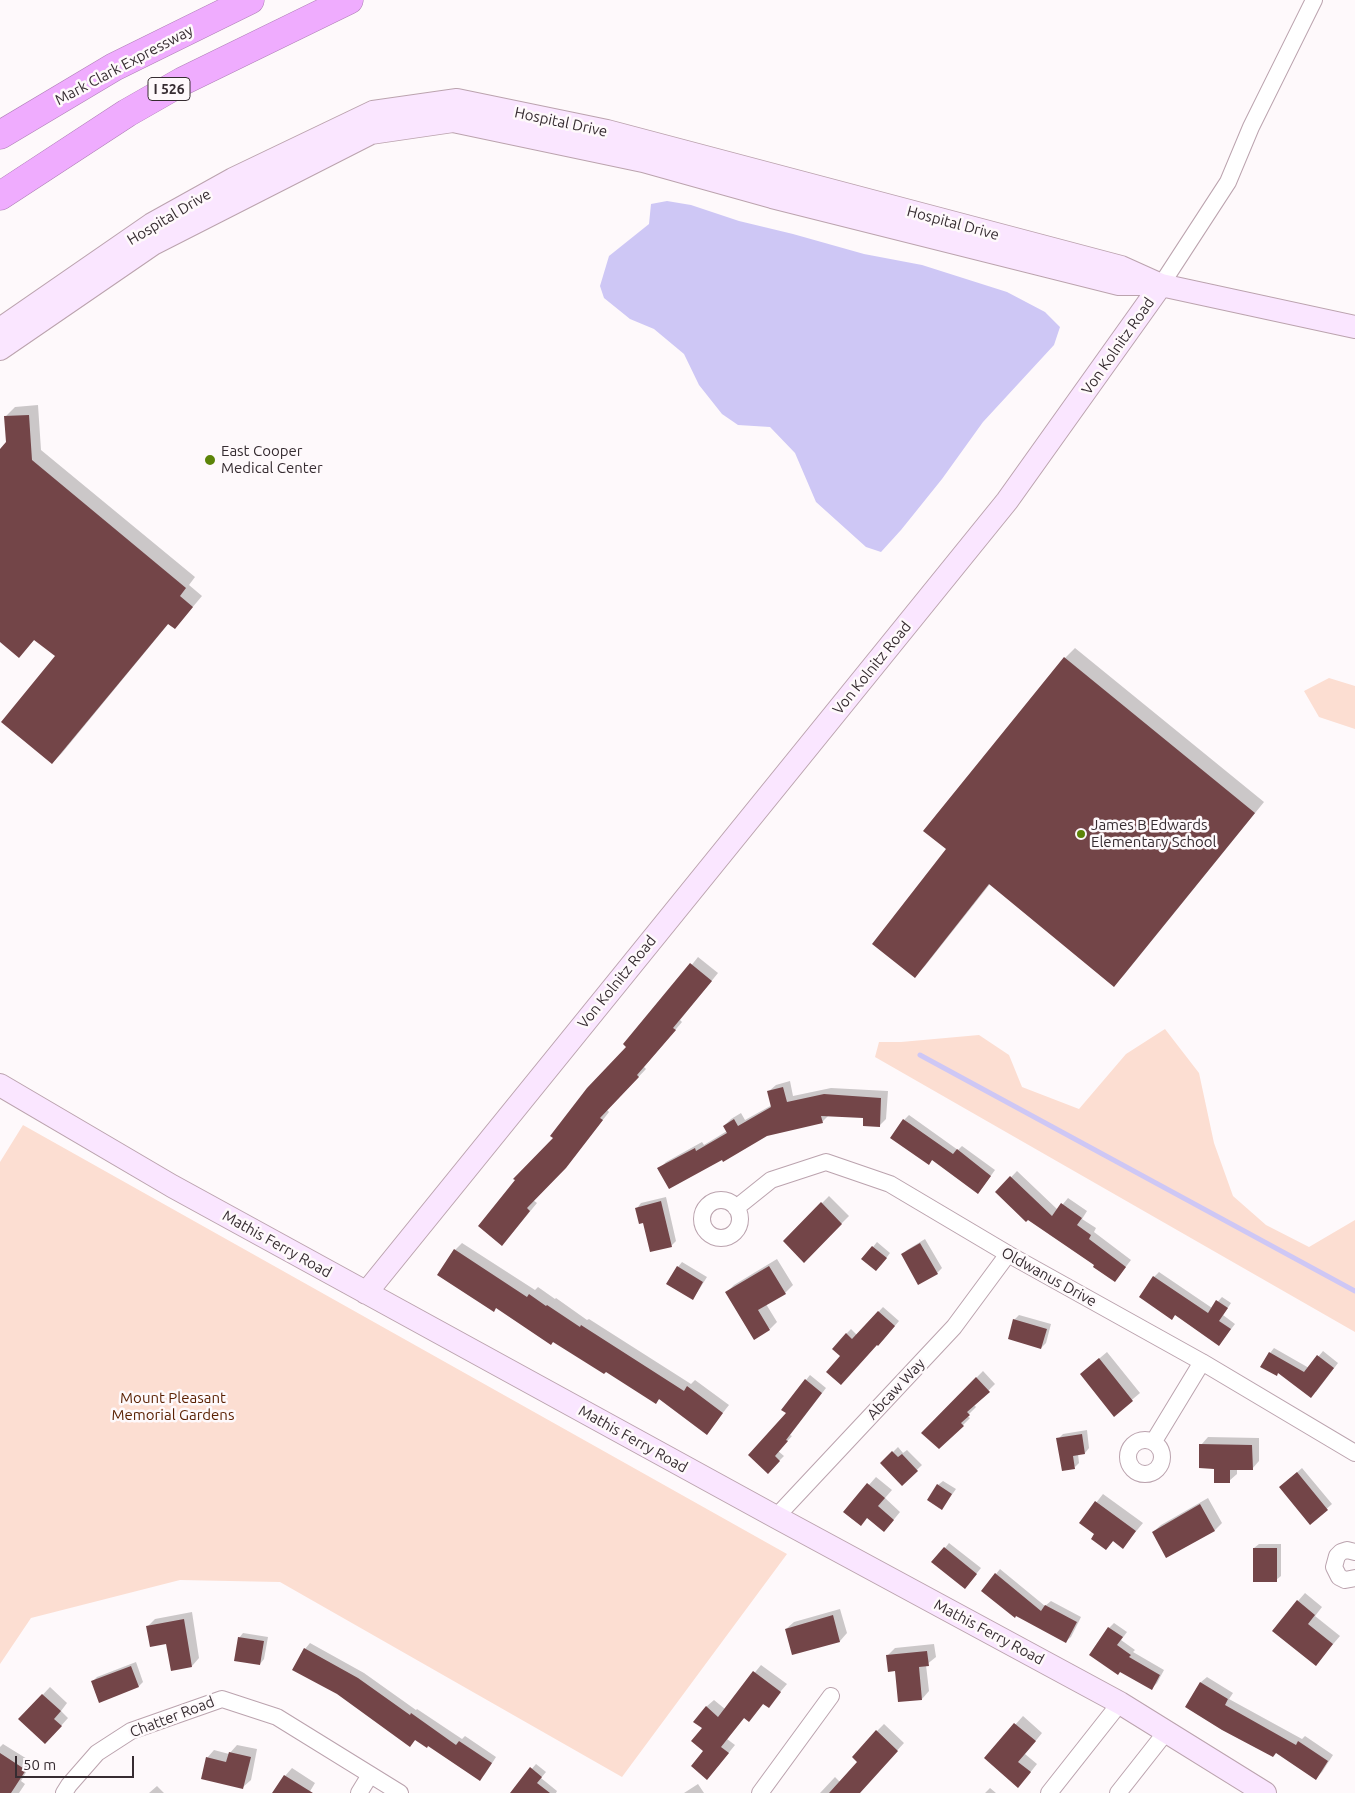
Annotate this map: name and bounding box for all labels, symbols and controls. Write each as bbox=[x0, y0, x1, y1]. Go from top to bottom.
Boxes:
street label: Mark Clark Expressway bbox=[52, 21, 196, 109]
road number: I 526 bbox=[148, 78, 190, 100]
street label: Hospital Drive bbox=[513, 103, 609, 141]
street label: Hospital Drive bbox=[124, 185, 214, 249]
street label: Hospital Drive bbox=[905, 202, 1001, 244]
street label: Von Kolnitz Road bbox=[1078, 294, 1158, 398]
place label: East Cooper Medical Center bbox=[221, 442, 323, 477]
marker: East Cooper Medical Center bbox=[203, 453, 217, 467]
street label: Von Kolnitz Road bbox=[829, 618, 915, 718]
place label: James B Edwards Elementary School bbox=[1091, 816, 1217, 851]
marker: James B Edwards Elementary School bbox=[1075, 828, 1087, 840]
street label: Von Kolnitz Road bbox=[574, 932, 660, 1032]
street label: Mathis Ferry Road bbox=[219, 1207, 335, 1281]
street label: Oldwanus Drive bbox=[998, 1243, 1100, 1311]
street label: Abcaw Way bbox=[863, 1355, 929, 1423]
park label: Mount Pleasant Memorial Gardens bbox=[112, 1389, 234, 1424]
street label: Mathis Ferry Road bbox=[575, 1402, 691, 1476]
street label: Mathis Ferry Road bbox=[931, 1595, 1047, 1669]
street label: Chatter Road bbox=[127, 1693, 217, 1741]
scale bar bbox=[18, 1746, 136, 1778]
text: 50 m bbox=[23, 1756, 56, 1773]

